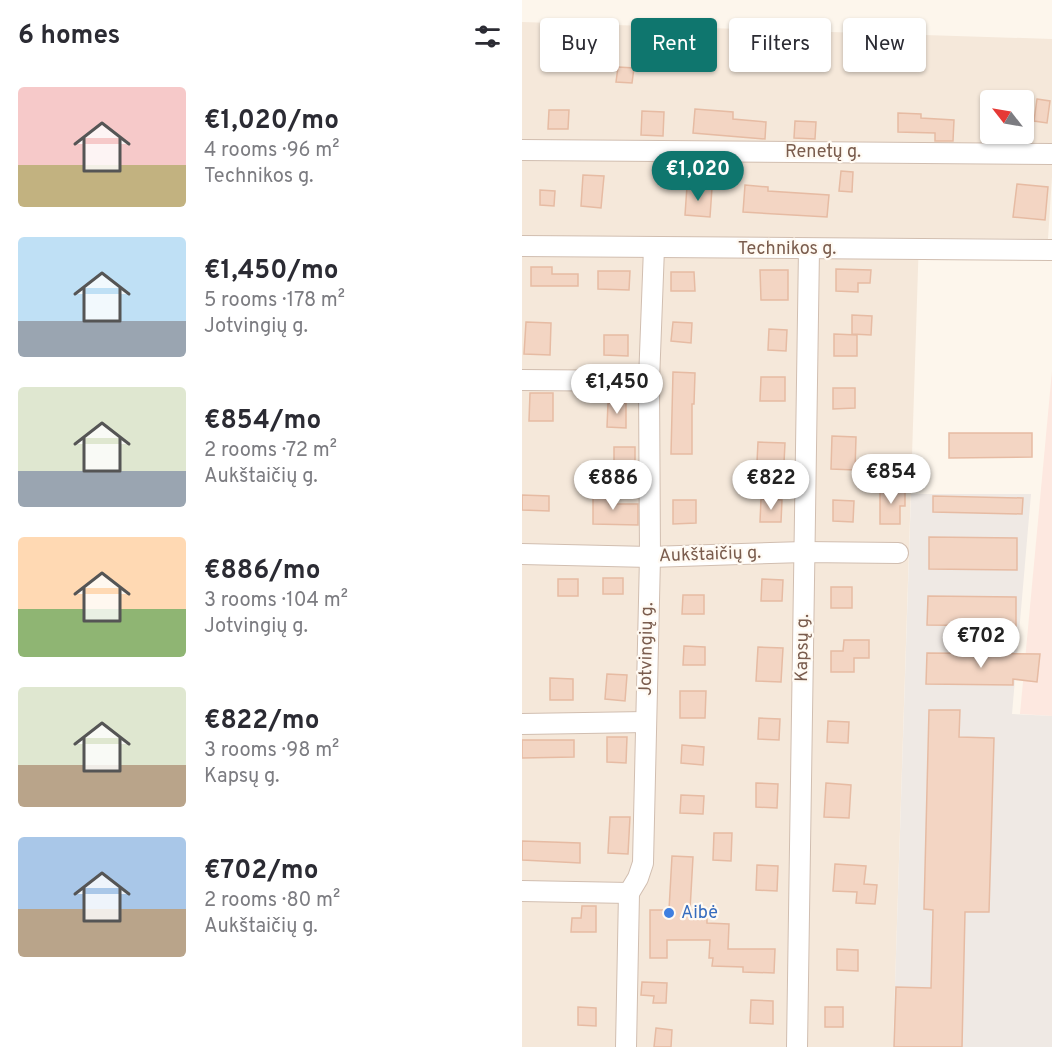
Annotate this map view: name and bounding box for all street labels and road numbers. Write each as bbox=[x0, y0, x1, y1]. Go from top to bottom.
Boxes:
street label: Renetų g. bbox=[785, 141, 861, 164]
street label: Technikos g. bbox=[738, 238, 836, 261]
street label: Aukštaičių g. bbox=[658, 542, 762, 568]
street label: Jotvingių g. bbox=[635, 602, 659, 696]
street label: Kapsų g. bbox=[791, 614, 815, 682]

